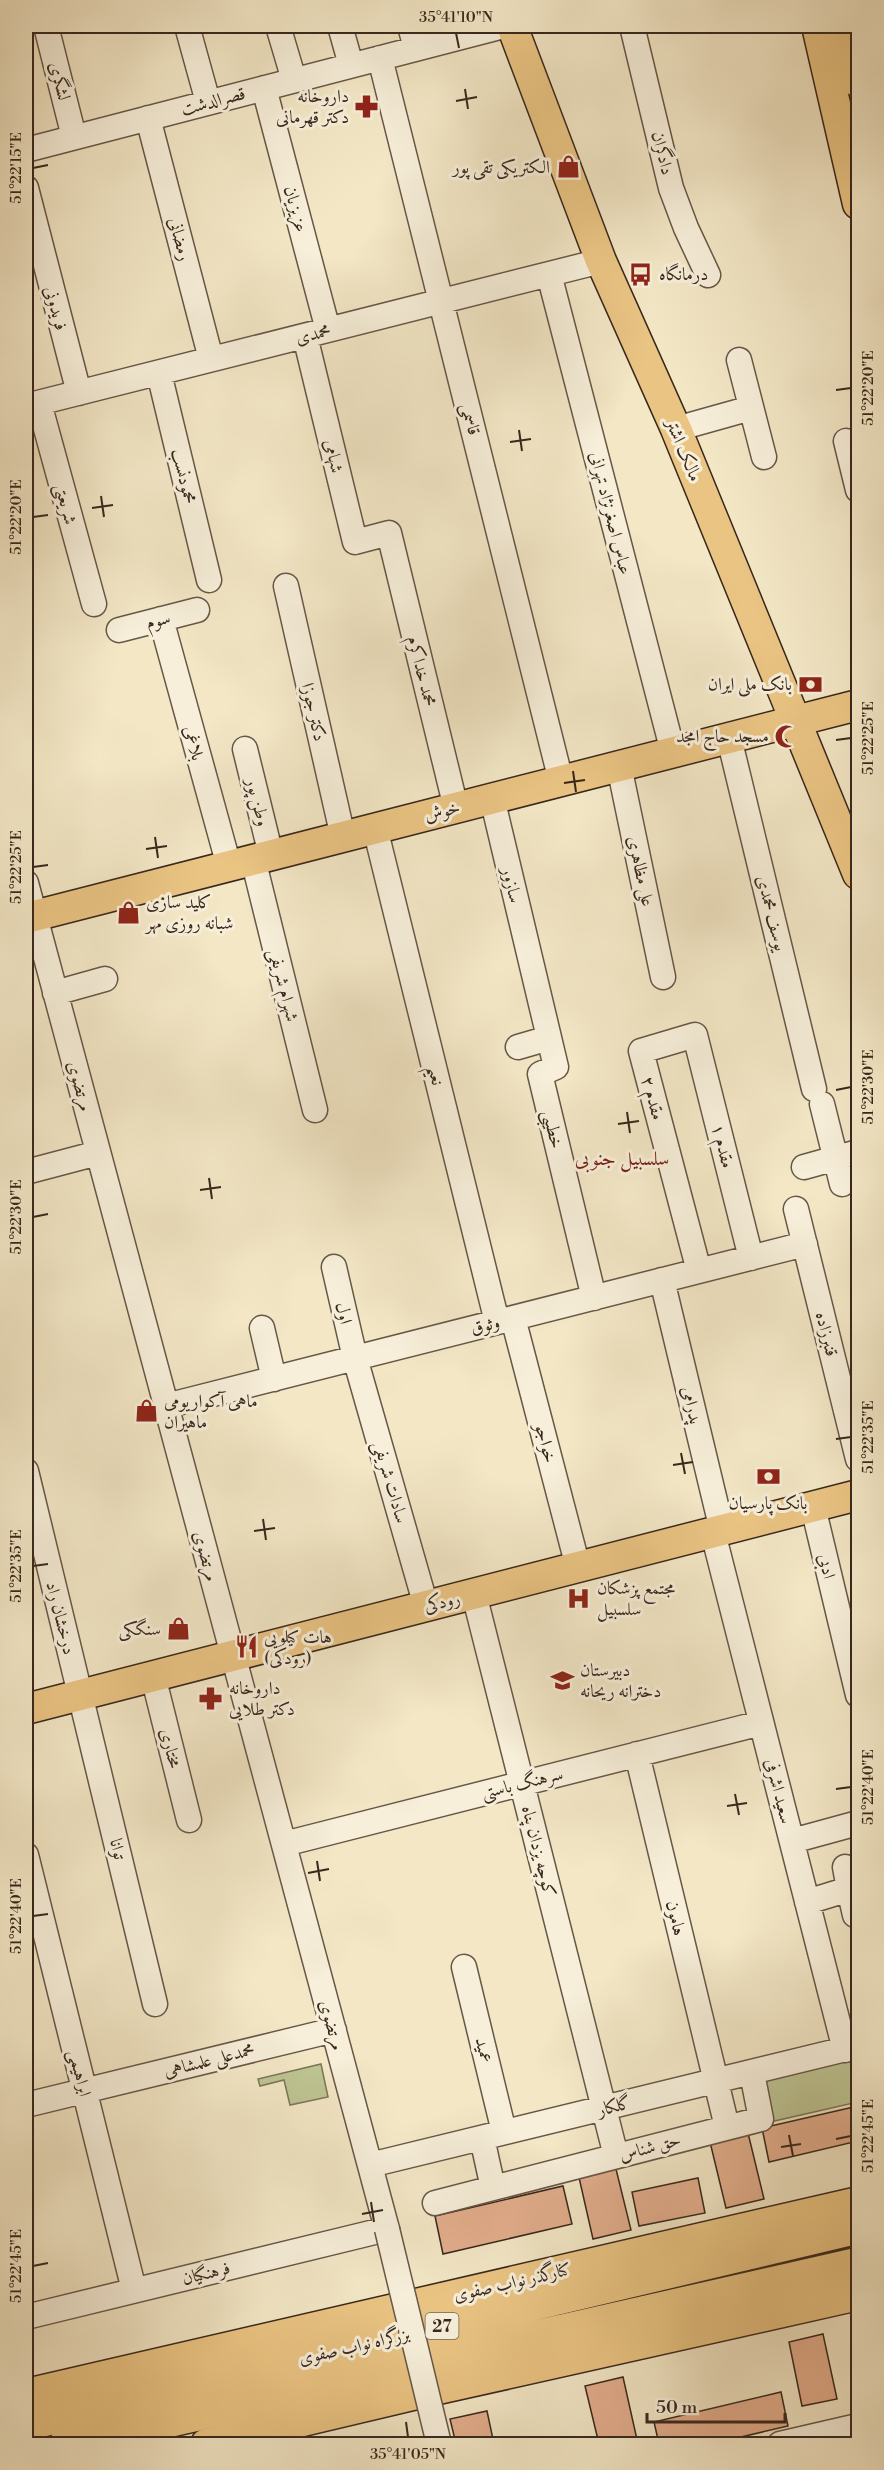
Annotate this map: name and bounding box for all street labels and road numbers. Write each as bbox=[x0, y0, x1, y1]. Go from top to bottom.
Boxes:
street label: لشگری bbox=[44, 59, 75, 103]
street label: قصرالدشت bbox=[178, 82, 248, 121]
street label: دادگران bbox=[646, 129, 680, 177]
street label: عزیزیان bbox=[277, 183, 313, 235]
street label: رمضانی bbox=[163, 215, 196, 264]
street label: فریدونی bbox=[39, 283, 72, 333]
street label: محمدی bbox=[293, 319, 333, 350]
street label: قاسمی bbox=[455, 401, 486, 438]
street label: مالک اشتر bbox=[659, 414, 707, 485]
street label: شهامی bbox=[318, 437, 349, 475]
street label: محمودنسب bbox=[166, 446, 201, 506]
street label: عباس اصغرنژاد تهرانی bbox=[584, 449, 637, 577]
street label: شریعتی bbox=[48, 481, 82, 527]
street label: سوم bbox=[143, 606, 174, 638]
street label: محمد خداکرم bbox=[398, 633, 441, 710]
street label: دکتر جوزا bbox=[296, 681, 331, 744]
street label: بلاغی bbox=[178, 723, 209, 763]
street label: وطن پور bbox=[239, 774, 275, 829]
street label: خوش bbox=[422, 796, 462, 827]
street label: علی مظاهری bbox=[621, 834, 659, 909]
street label: سازور bbox=[496, 863, 527, 905]
street label: یوسف محمدی bbox=[751, 873, 792, 955]
street label: شهرام شریفی bbox=[259, 946, 304, 1025]
street label: مرتضوی bbox=[61, 1058, 97, 1114]
street label: نعیم bbox=[416, 1063, 449, 1089]
street label: مقدم ۲ bbox=[632, 1074, 669, 1124]
street label: خطیبی bbox=[534, 1107, 568, 1152]
street label: مقدم ۱ bbox=[702, 1122, 739, 1172]
street label: اول bbox=[330, 1300, 357, 1326]
street label: قنبرزاده bbox=[810, 1309, 843, 1359]
street label: وثوق bbox=[468, 1311, 502, 1340]
street label: پدرامی bbox=[675, 1384, 707, 1427]
street label: خواجو bbox=[529, 1419, 562, 1465]
street label: سادات شریفی bbox=[367, 1438, 413, 1526]
street label: مرتضوی bbox=[187, 1528, 223, 1584]
street label: ادبی bbox=[811, 1551, 841, 1581]
street label: درخشان راد bbox=[40, 1579, 81, 1657]
street label: رودکی bbox=[421, 1586, 463, 1618]
street label: مختاری bbox=[154, 1726, 187, 1771]
street label: سعید اشرفی bbox=[759, 1756, 798, 1826]
street label: سرهنگ باستی bbox=[479, 1761, 566, 1806]
street label: کوچه یزدان پناه bbox=[514, 1803, 561, 1900]
street label: توانا bbox=[104, 1836, 131, 1863]
street label: هامون bbox=[660, 1898, 691, 1938]
street label: مرتضوی bbox=[313, 1997, 349, 2053]
street label: عمید bbox=[469, 2035, 498, 2065]
street label: محمدعلی علمشاهی bbox=[161, 2038, 257, 2084]
street label: ابراهیمی bbox=[63, 2047, 96, 2099]
street label: گلکار bbox=[593, 2091, 633, 2122]
street label: حق شناس bbox=[617, 2128, 684, 2167]
street label: فرهنگیان bbox=[180, 2256, 233, 2291]
street label: کنارگذر نواب صفوی bbox=[451, 2256, 573, 2307]
road number: 27 bbox=[426, 2313, 458, 2339]
street label: بزرگراه نواب صفوی bbox=[296, 2322, 412, 2370]

